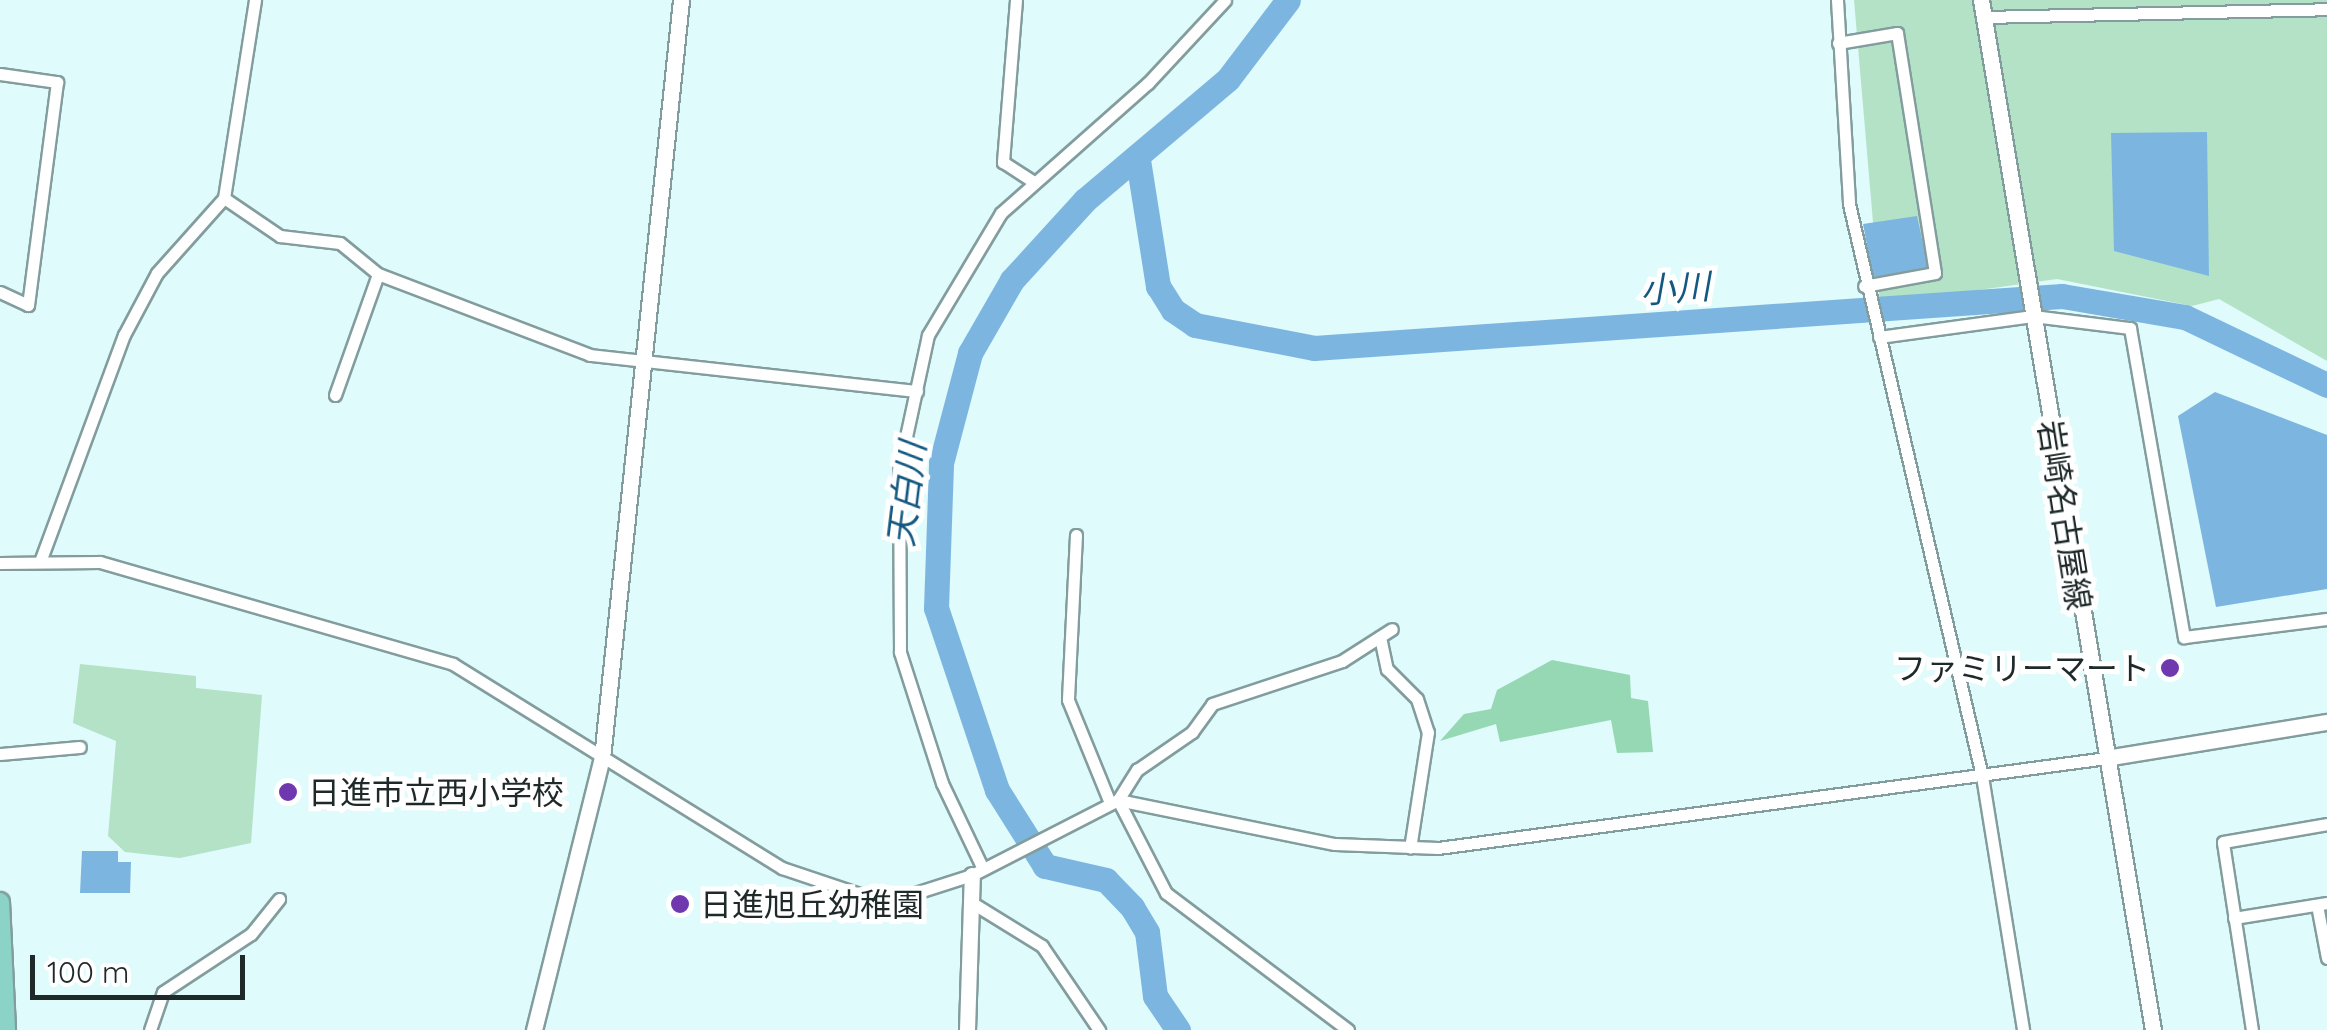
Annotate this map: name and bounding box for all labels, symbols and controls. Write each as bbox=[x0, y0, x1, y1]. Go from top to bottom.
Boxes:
water label: 小川 bbox=[1639, 265, 1711, 311]
street label: 岩崎名古屋線 bbox=[2031, 417, 2099, 613]
water label: 天白川 bbox=[879, 439, 933, 549]
place label: ファミリーマート bbox=[1894, 649, 2150, 687]
marker: ファミリーマート bbox=[2159, 657, 2181, 679]
place label: 日進市立西小学校 bbox=[308, 773, 564, 811]
marker: 日進市立西小学校 bbox=[277, 781, 299, 803]
place label: 日進旭丘幼稚園 bbox=[700, 885, 924, 923]
marker: 日進旭丘幼稚園 bbox=[669, 893, 691, 915]
scale bar bbox=[35, 935, 250, 997]
text: 100 m bbox=[47, 953, 129, 991]

